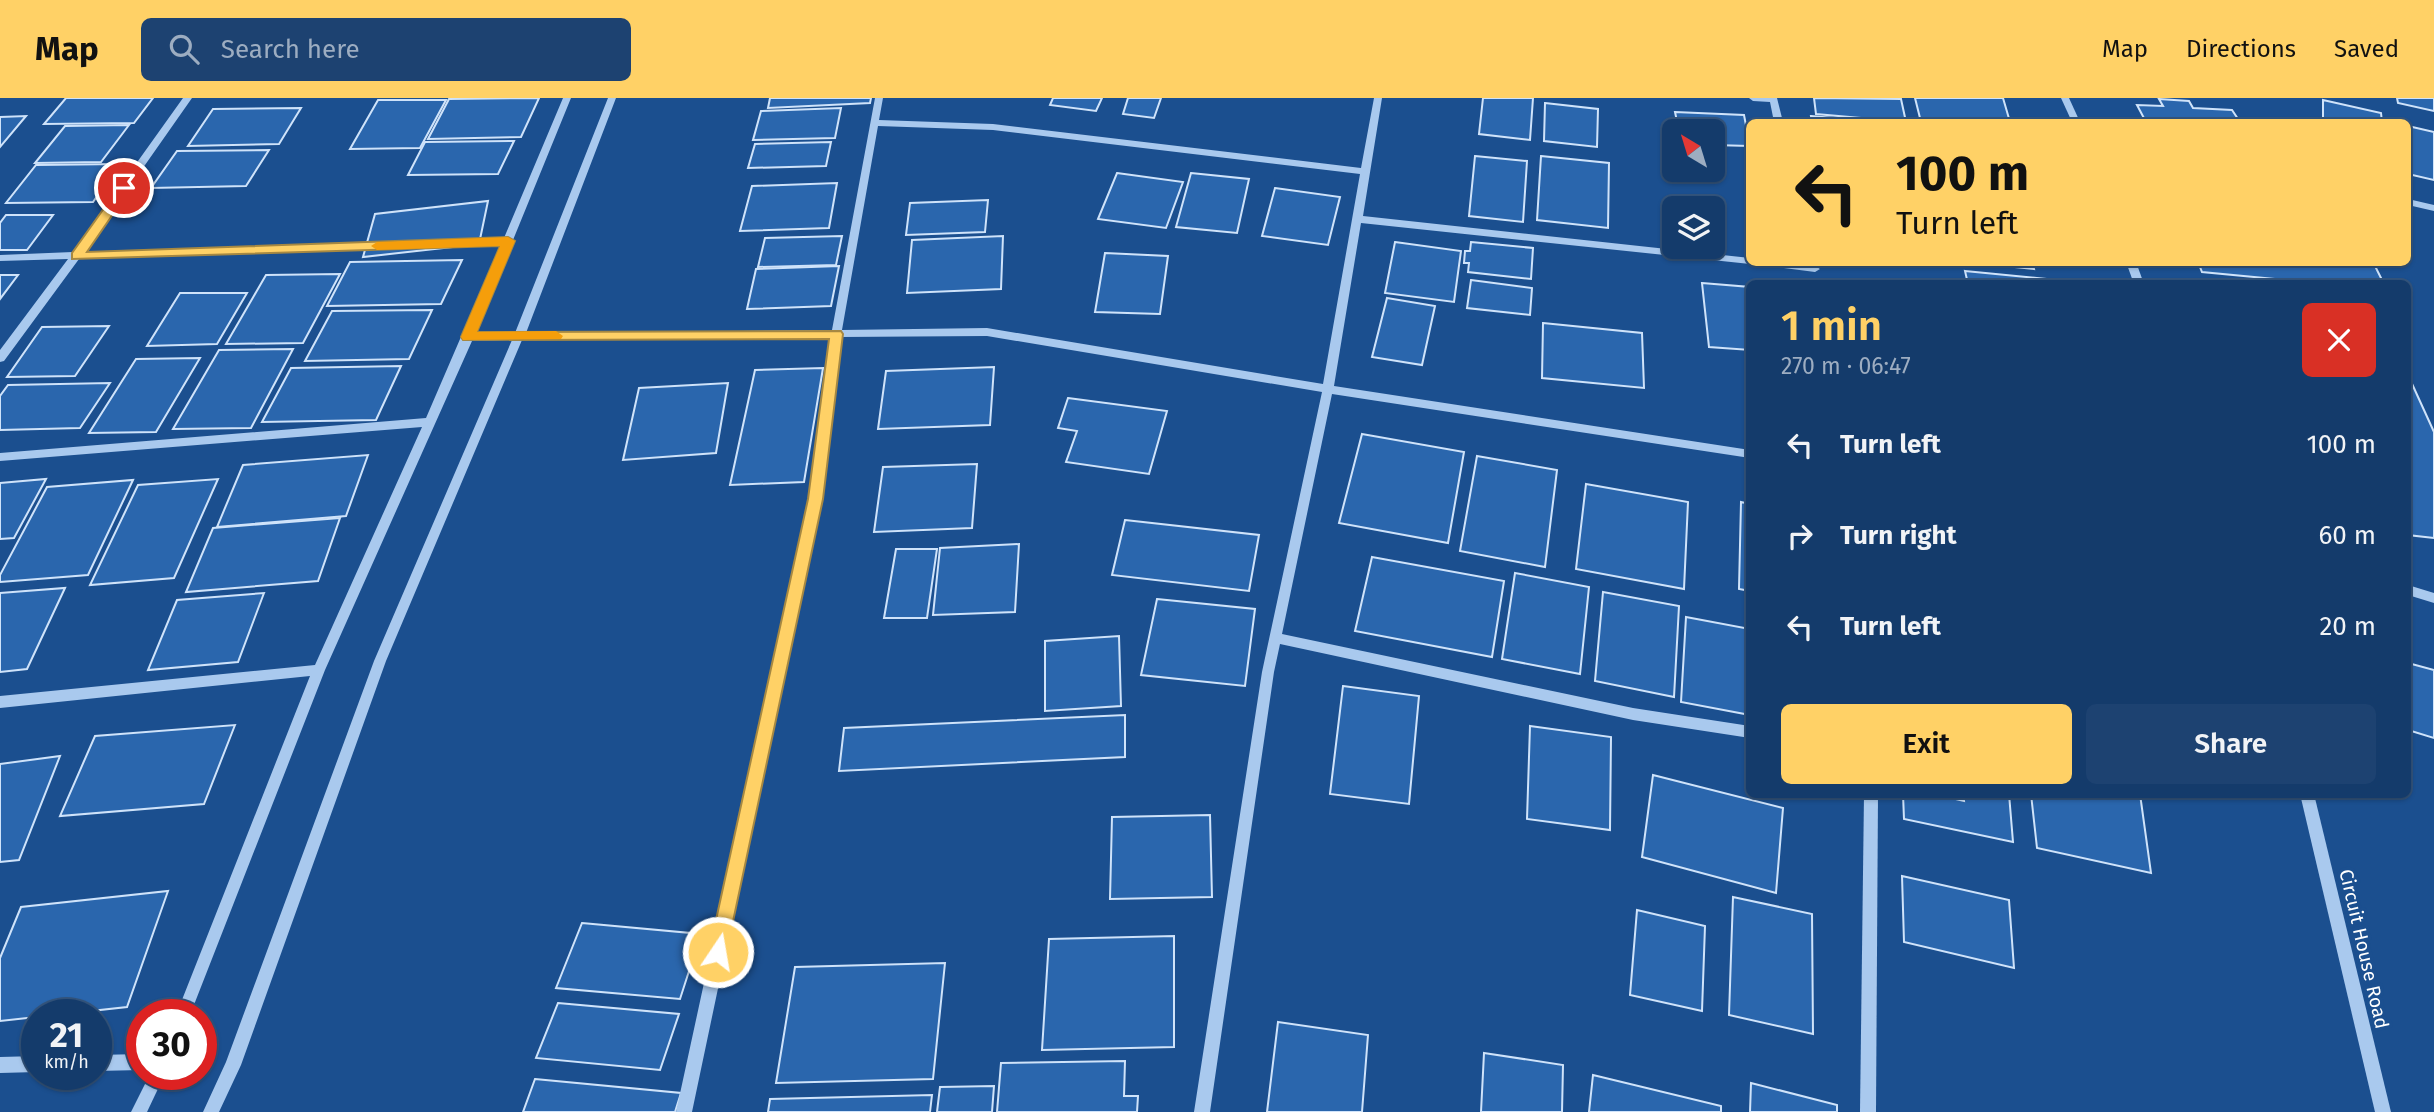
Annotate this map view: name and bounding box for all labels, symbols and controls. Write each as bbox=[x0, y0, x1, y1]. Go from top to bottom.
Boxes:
search box bbox=[141, 18, 631, 81]
text: Map bbox=[35, 29, 99, 69]
icon: search bbox=[165, 30, 203, 68]
text: Search here bbox=[221, 34, 360, 65]
text: Map bbox=[2102, 35, 2148, 63]
text: Directions bbox=[2186, 35, 2296, 63]
text: Saved bbox=[2334, 35, 2399, 63]
north arrow bbox=[1662, 119, 1726, 182]
map controls bbox=[1662, 119, 1725, 259]
text: 100 m bbox=[1896, 144, 2029, 203]
icon: left bbox=[1781, 147, 1872, 238]
pin bbox=[94, 158, 154, 218]
icon: arrive bbox=[105, 169, 143, 207]
button: layers bbox=[1662, 196, 1725, 259]
text: Turn left bbox=[1896, 204, 2018, 242]
text: 1 min bbox=[1781, 301, 1882, 351]
button: close bbox=[2302, 303, 2376, 377]
text: 270 m · 06:47 bbox=[1781, 352, 1911, 380]
icon: left bbox=[1781, 426, 1819, 464]
text: Turn left bbox=[1840, 429, 1941, 460]
text: 100 m bbox=[2307, 429, 2376, 460]
icon: right bbox=[1781, 517, 1819, 555]
text: Turn right bbox=[1840, 520, 1957, 551]
text: 60 m bbox=[2318, 520, 2376, 551]
icon: left bbox=[1781, 608, 1819, 646]
text: Turn left bbox=[1840, 611, 1941, 642]
text: 20 m bbox=[2319, 611, 2376, 642]
button: Exit bbox=[1781, 704, 2072, 784]
button: Share bbox=[2086, 704, 2376, 784]
street label: Circuit House Road bbox=[2334, 867, 2394, 1031]
position arrow bbox=[681, 915, 755, 989]
speed limit sign: 30 bbox=[126, 999, 217, 1090]
text: 21 bbox=[50, 1014, 83, 1056]
text: km/h bbox=[44, 1051, 89, 1073]

